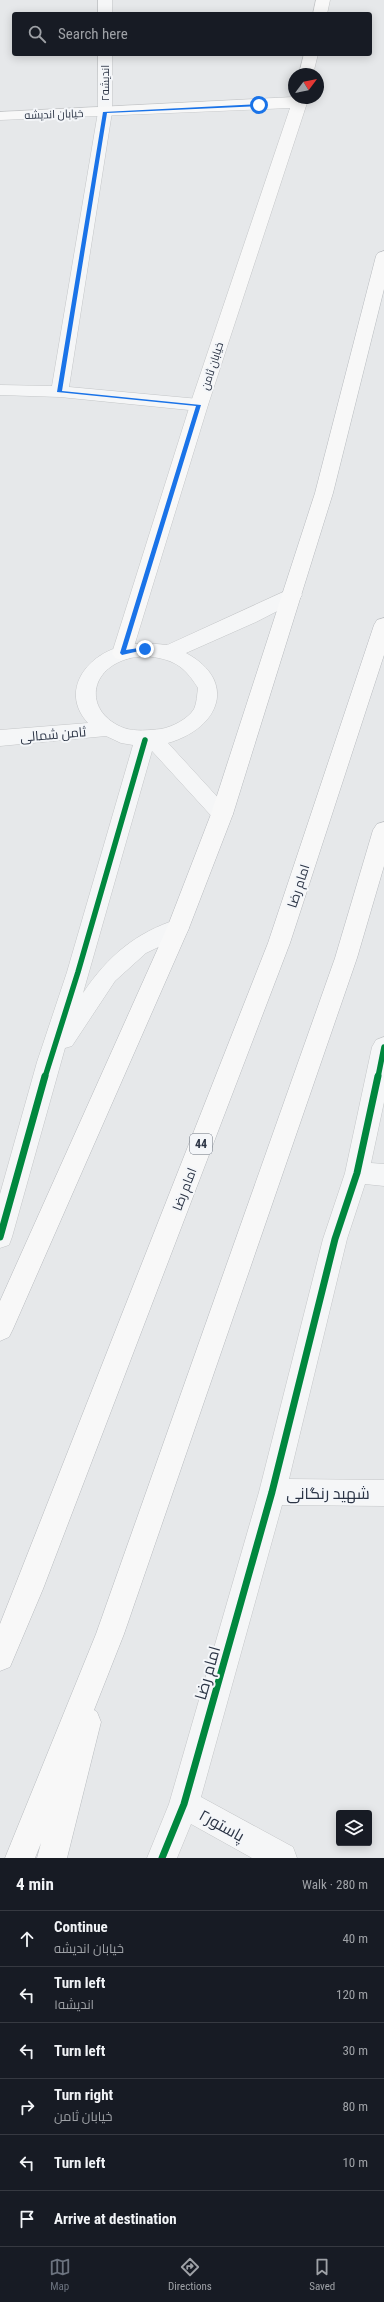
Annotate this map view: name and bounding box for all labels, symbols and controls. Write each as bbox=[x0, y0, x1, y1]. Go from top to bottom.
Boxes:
search box bbox=[12, 12, 372, 56]
icon: search bbox=[26, 23, 48, 45]
text: Search here bbox=[58, 25, 128, 43]
street label: اندیشه۲ bbox=[99, 65, 112, 101]
north arrow bbox=[288, 68, 324, 104]
route start bbox=[250, 96, 268, 114]
street label: خیابان اندیشه bbox=[24, 107, 84, 122]
street label: خیابان ثامن bbox=[199, 341, 226, 392]
route end bbox=[136, 640, 154, 658]
street label: ثامن شمالی bbox=[19, 724, 87, 745]
street label: امام رضا bbox=[284, 863, 314, 910]
road number: 44 bbox=[190, 1134, 212, 1154]
street label: امام رضا bbox=[169, 1166, 201, 1213]
street label: شهید رنگانی bbox=[286, 1484, 370, 1504]
street label: امام رضا bbox=[191, 1644, 226, 1703]
street label: پاستور۲ bbox=[195, 1805, 248, 1848]
map controls bbox=[336, 1810, 372, 1846]
button: layers bbox=[336, 1810, 372, 1846]
text: 4 min bbox=[16, 1874, 54, 1894]
text: Walk · 280 m bbox=[302, 1877, 368, 1892]
text: Continue bbox=[54, 1918, 108, 1936]
icon: ahead bbox=[16, 1928, 38, 1950]
text: 40 m bbox=[342, 1931, 368, 1946]
text: خیابان اندیشه bbox=[54, 1941, 124, 1956]
text: Turn left bbox=[54, 1974, 105, 1992]
icon: left bbox=[16, 1984, 38, 2006]
text: 120 m bbox=[336, 1987, 368, 2002]
text: اندیشه۱ bbox=[54, 1997, 94, 2012]
icon: left bbox=[16, 2040, 38, 2062]
text: Turn left bbox=[54, 2042, 105, 2060]
text: 30 m bbox=[342, 2043, 368, 2058]
text: Turn right bbox=[54, 2086, 113, 2104]
icon: right bbox=[16, 2096, 38, 2118]
text: 80 m bbox=[342, 2099, 368, 2114]
text: خیابان ثامن bbox=[54, 2109, 113, 2124]
icon: left bbox=[16, 2152, 38, 2174]
text: Turn left bbox=[54, 2154, 105, 2172]
text: 10 m bbox=[342, 2155, 368, 2170]
icon: arrive bbox=[16, 2208, 38, 2230]
text: Arrive at destination bbox=[54, 2210, 177, 2228]
tab: Map bbox=[49, 2256, 71, 2293]
tab: Directions bbox=[168, 2256, 212, 2293]
tab: Saved bbox=[309, 2256, 335, 2293]

